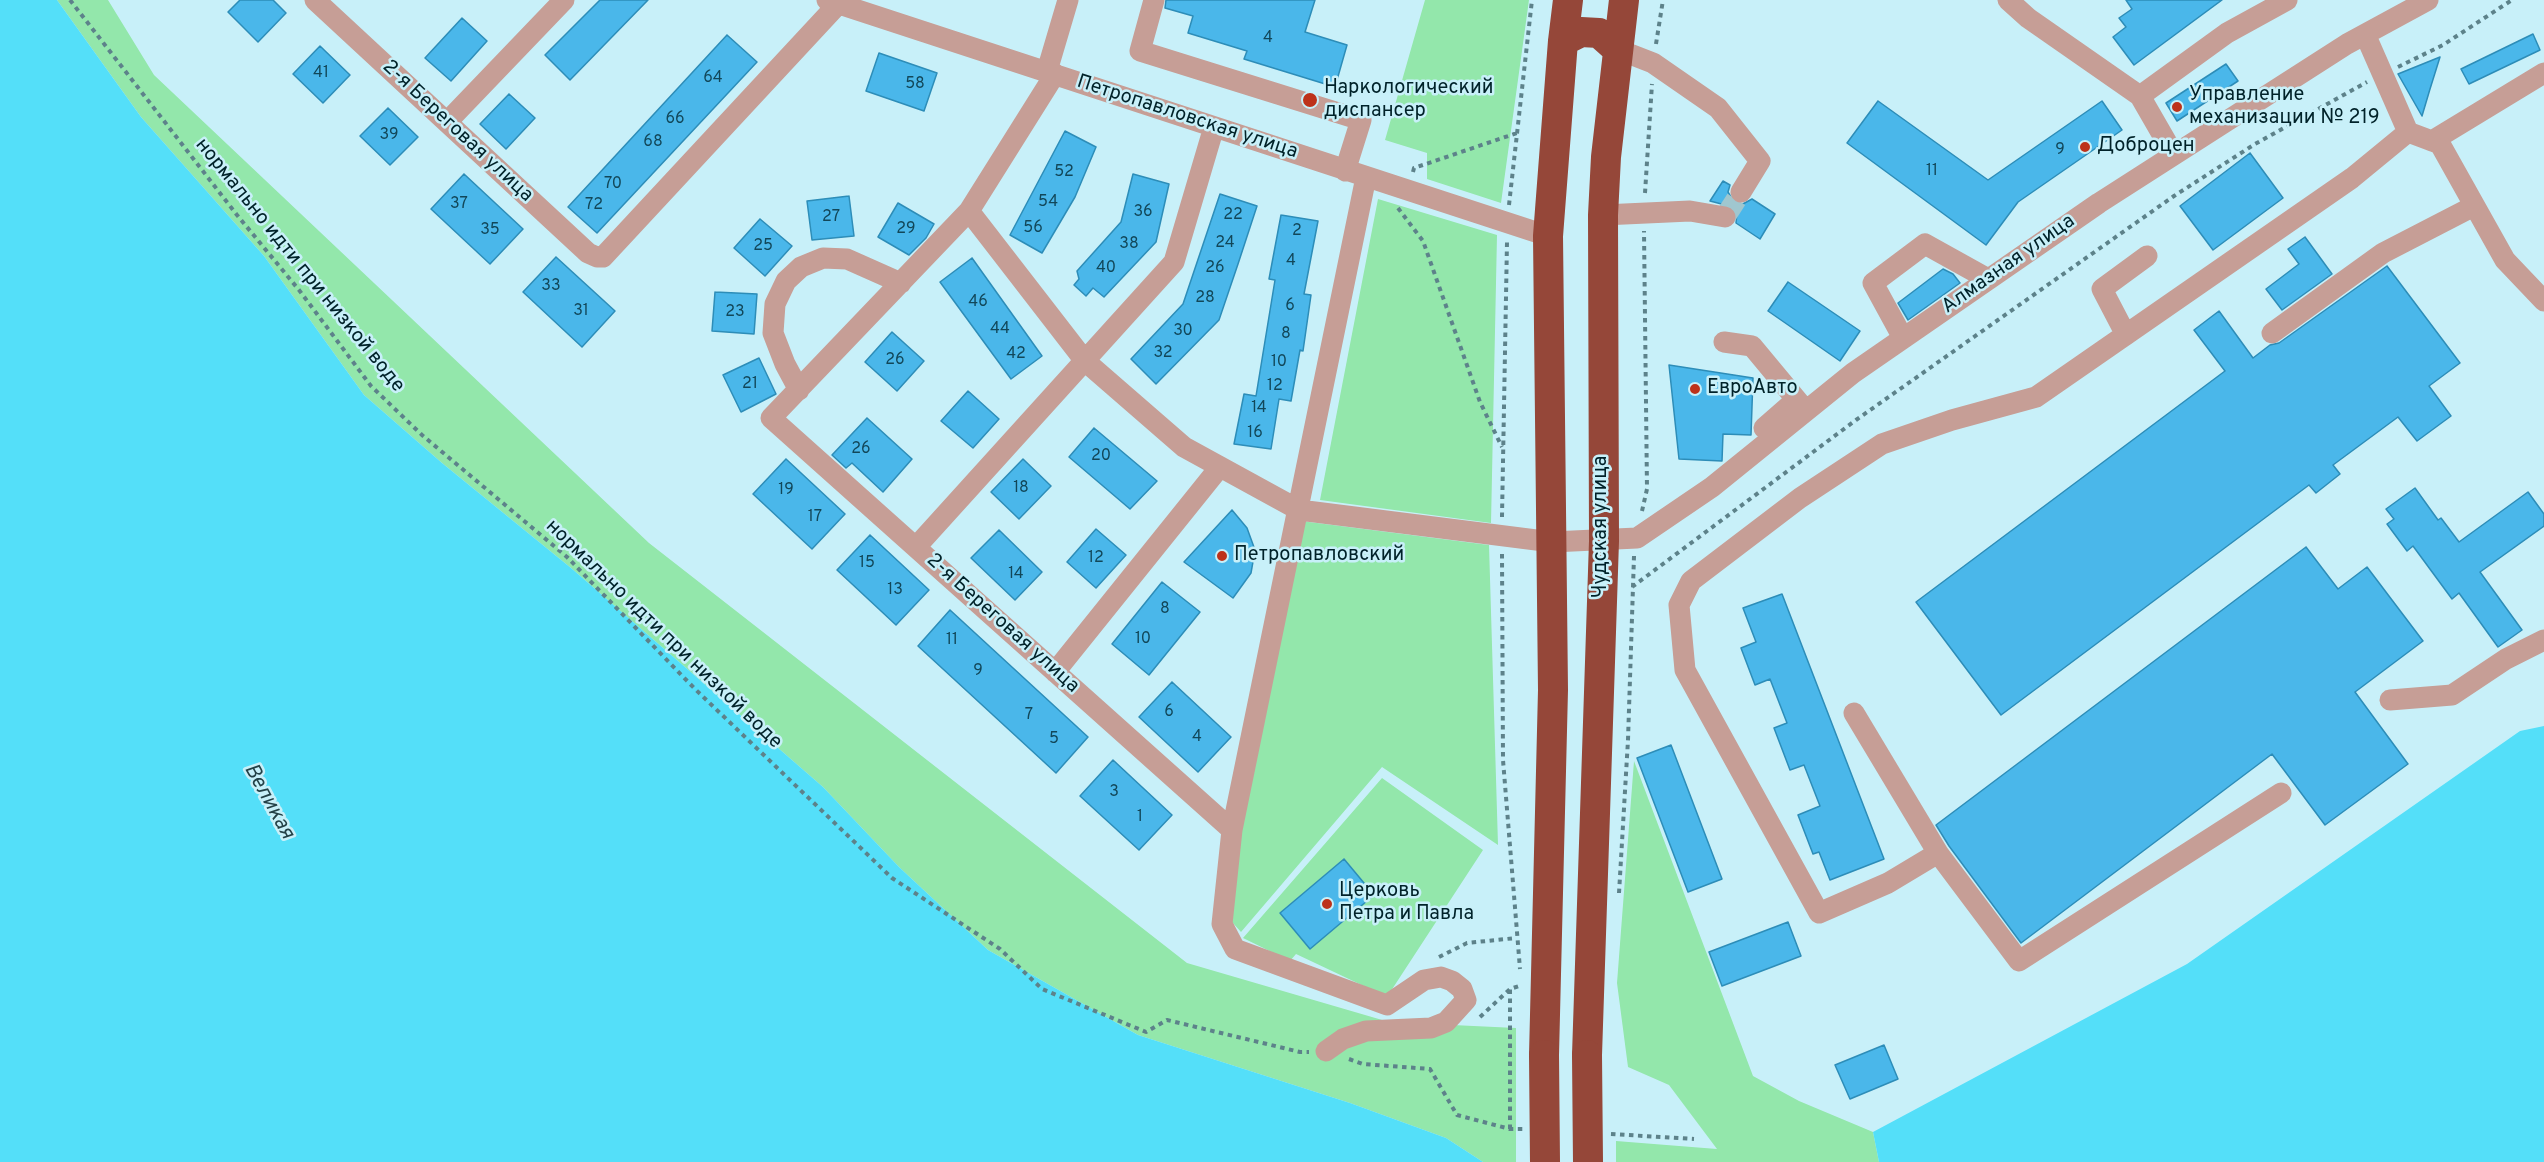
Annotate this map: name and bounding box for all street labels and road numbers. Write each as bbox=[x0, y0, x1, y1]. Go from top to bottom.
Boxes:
street label: 2-я Береговая улица bbox=[377, 56, 537, 208]
street label: Петропавловская улица bbox=[1074, 71, 1300, 165]
street label: нормально идти при низкой воде bbox=[189, 134, 409, 398]
street label: Алмазная улица bbox=[1938, 210, 2080, 320]
street label: Чудская улица bbox=[1590, 456, 1614, 598]
street label: нормально идти при низкой воде bbox=[540, 515, 786, 755]
street label: 2-я Береговая улица bbox=[921, 549, 1083, 699]

